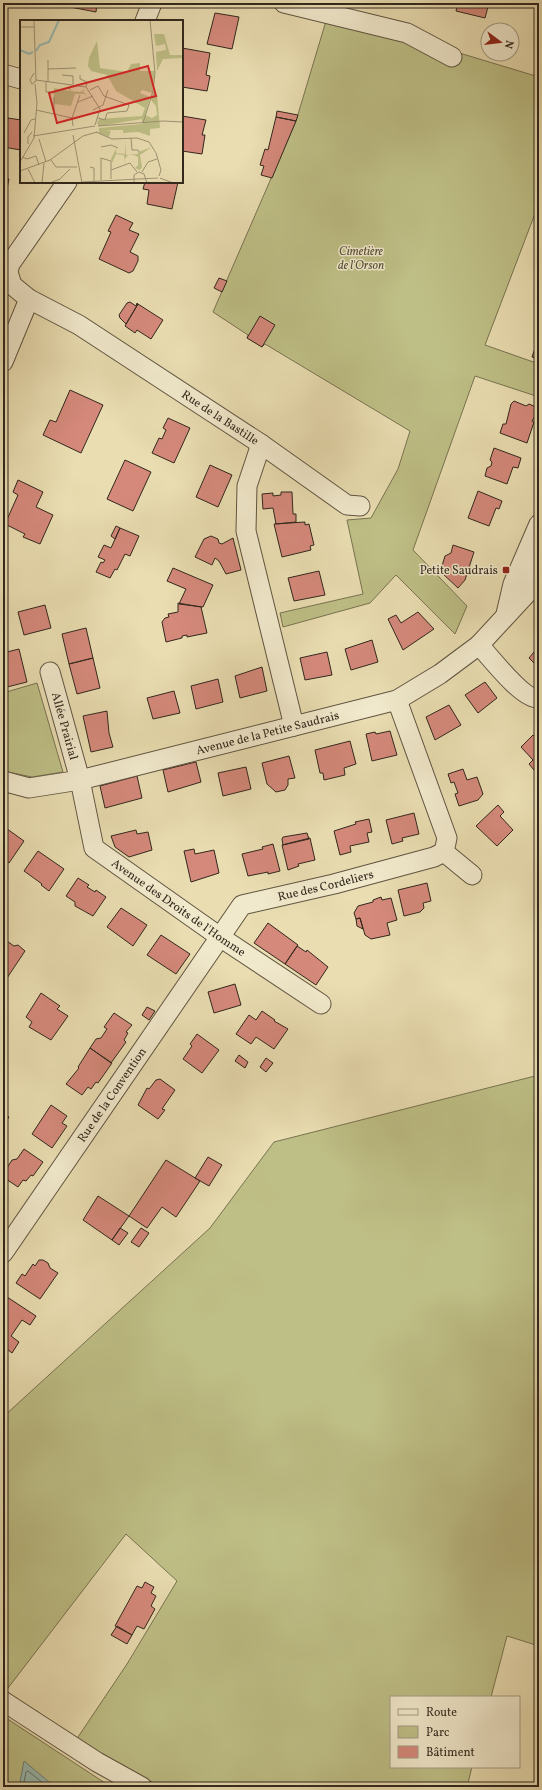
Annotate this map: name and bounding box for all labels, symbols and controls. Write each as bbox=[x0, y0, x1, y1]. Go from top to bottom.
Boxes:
inset map bbox=[20, 20, 183, 183]
north arrow bbox=[480, 22, 520, 62]
text: N bbox=[500, 38, 516, 50]
park label: Cimetière de l'Orson bbox=[338, 244, 384, 274]
street label: Rue de la Bastille bbox=[178, 387, 262, 450]
place label: Petite Saudrais bbox=[420, 563, 498, 579]
marker: Petite Saudrais bbox=[501, 565, 511, 575]
street label: Allée Prairial bbox=[47, 691, 81, 762]
street label: Avenue de la Petite Saudrais bbox=[195, 708, 341, 759]
street label: Avenue des Droits de l'Homme bbox=[108, 856, 249, 961]
street label: Rue des Cordeliers bbox=[276, 867, 375, 906]
street label: Rue de la Convention bbox=[74, 1045, 151, 1146]
legend bbox=[390, 1696, 520, 1768]
text: Route bbox=[426, 1705, 457, 1721]
text: Parc bbox=[426, 1725, 449, 1741]
text: Bâtiment bbox=[426, 1745, 475, 1761]

